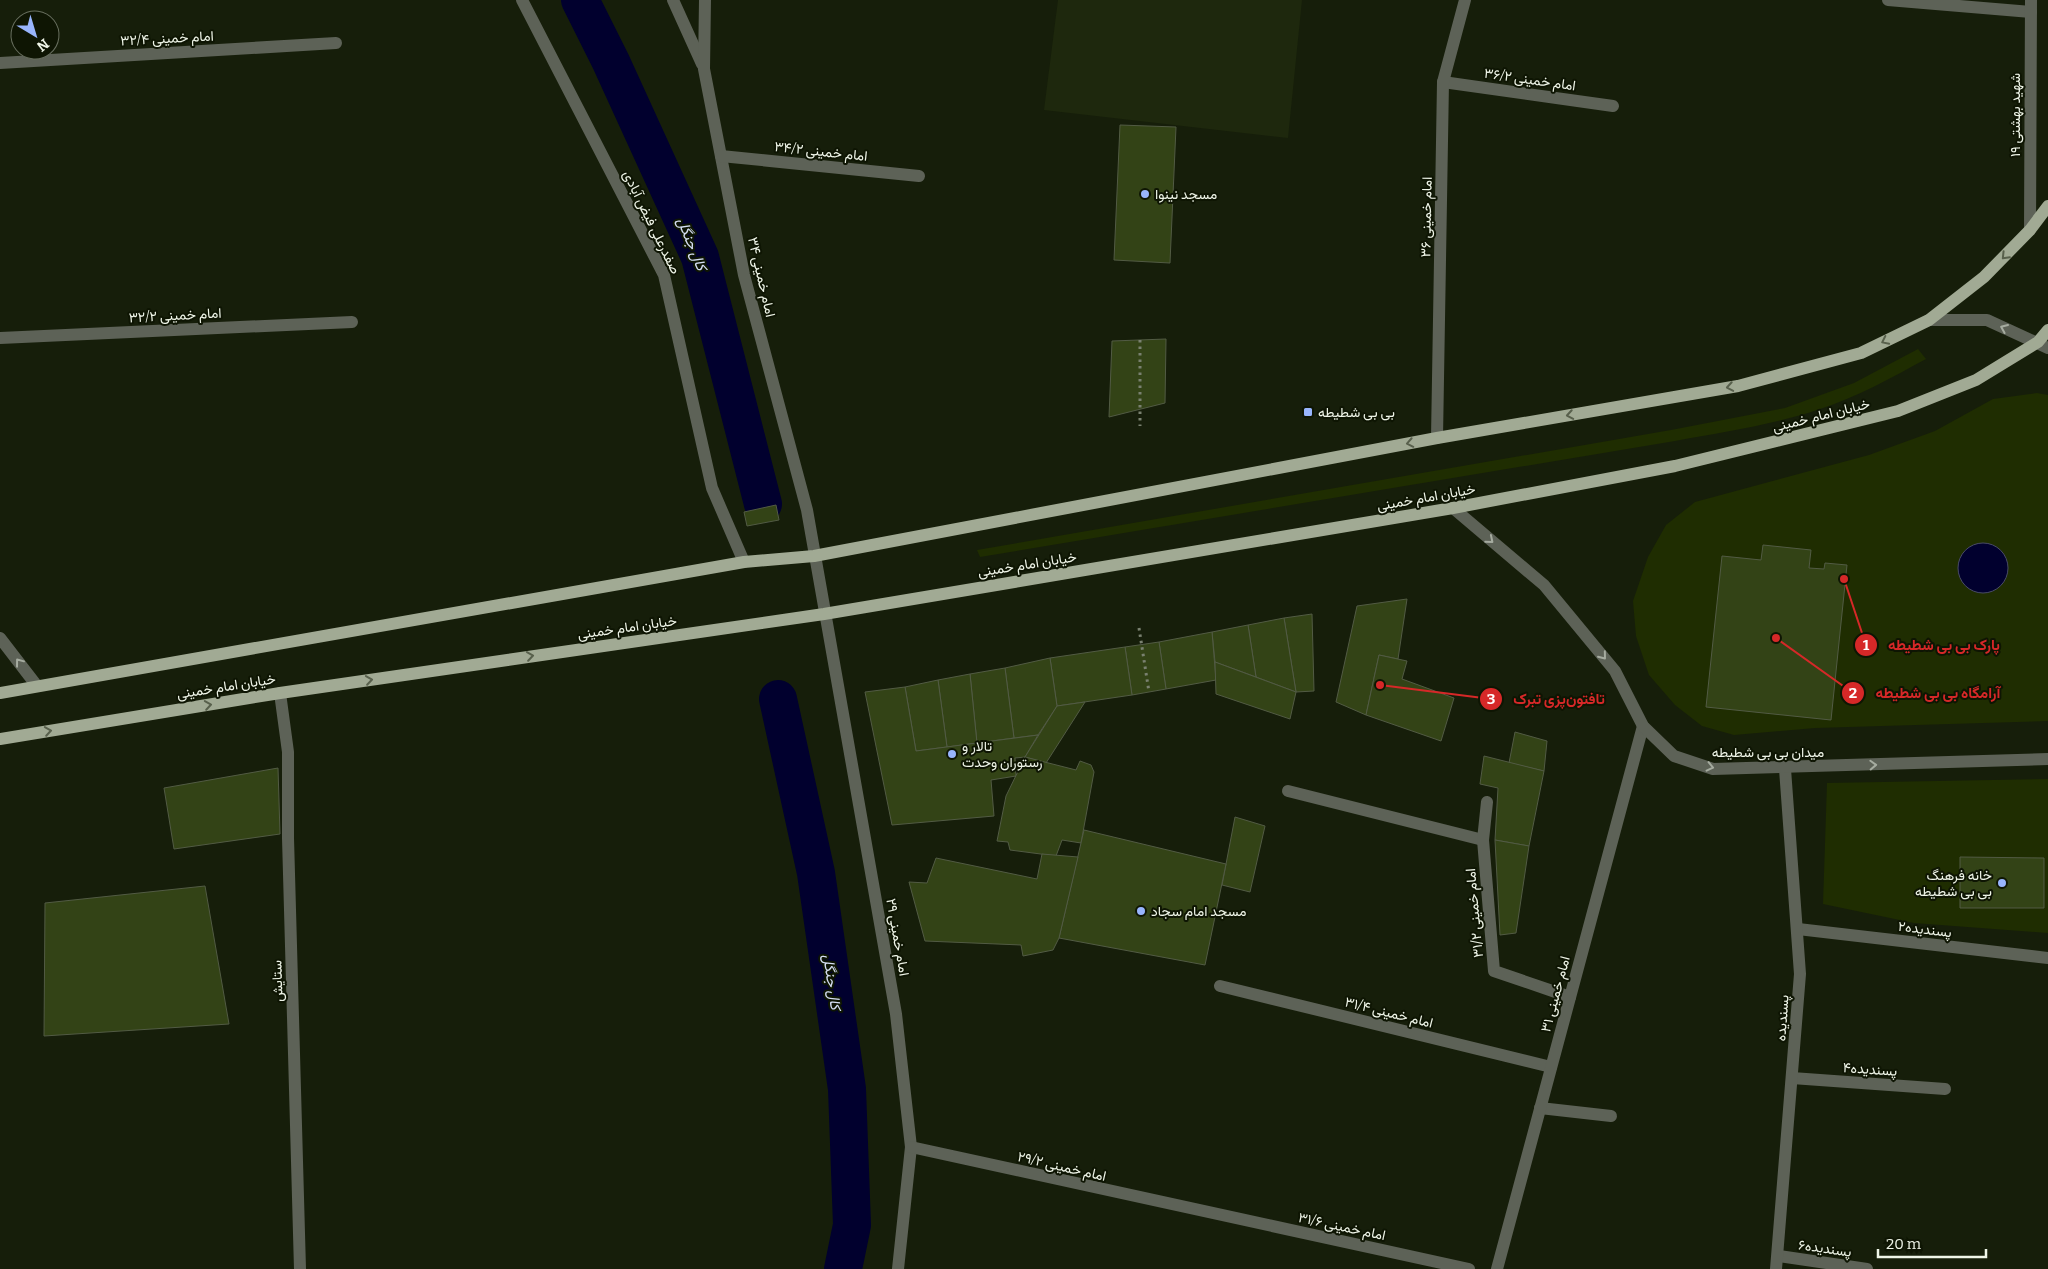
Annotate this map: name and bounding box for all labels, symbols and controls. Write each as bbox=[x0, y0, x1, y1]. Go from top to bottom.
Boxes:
north arrow bbox=[10, 10, 60, 60]
street label: امام خمینی ۳۲/۴ bbox=[120, 28, 214, 49]
text: N bbox=[33, 35, 52, 55]
street label: امام خمینی ۳۶/۲ bbox=[1483, 65, 1577, 94]
street label: شهید بهشتی ۱۹ bbox=[2007, 73, 2024, 157]
street label: امام خمینی ۳۴/۲ bbox=[774, 138, 868, 165]
street label: صفدرعلی فیض آبادی bbox=[619, 168, 684, 277]
street label: امام خمینی ۳۶ bbox=[1417, 177, 1436, 257]
place label: مسجد نینوا bbox=[1155, 186, 1217, 203]
marker: مسجد نینوا bbox=[1139, 188, 1151, 200]
water label: کال جنگل bbox=[673, 215, 712, 275]
street label: امام خمینی ۳۴ bbox=[744, 235, 779, 319]
one-way arrow bbox=[2001, 250, 2010, 259]
street label: امام خمینی ۳۲/۲ bbox=[128, 305, 222, 326]
one-way arrow bbox=[2000, 323, 2009, 334]
one-way arrow bbox=[1882, 335, 1891, 345]
one-way arrow bbox=[1726, 381, 1734, 391]
street label: خیابان امام خمینی bbox=[1771, 395, 1872, 436]
place label: بی بی شطیطه bbox=[1318, 404, 1395, 421]
marker: بی بی شطیطه bbox=[1302, 406, 1314, 418]
one-way arrow bbox=[1566, 409, 1574, 419]
one-way arrow bbox=[1405, 437, 1414, 448]
street label: خیابان امام خمینی bbox=[1375, 480, 1477, 515]
one-way arrow bbox=[1485, 534, 1494, 543]
street label: خیابان امام خمینی bbox=[976, 548, 1078, 581]
street label: خیابان امام خمینی bbox=[576, 612, 678, 643]
callout: پارک بی بی شطیطه bbox=[1853, 630, 2010, 660]
text: 1 bbox=[1863, 636, 1870, 654]
text: پارک بی بی شطیطه bbox=[1888, 636, 2000, 655]
one-way arrow bbox=[1597, 650, 1605, 659]
one-way arrow bbox=[525, 652, 534, 662]
one-way arrow bbox=[16, 659, 24, 668]
street label: خیابان امام خمینی bbox=[175, 670, 277, 703]
one-way arrow bbox=[365, 675, 373, 685]
callout: آرامگاه بی بی شطیطه bbox=[1840, 678, 2010, 708]
callout: تافتون‌پزی تبرک bbox=[1478, 684, 1615, 714]
text: 2 bbox=[1849, 684, 1857, 702]
text: آرامگاه بی بی شطیطه bbox=[1876, 684, 2002, 702]
text: 3 bbox=[1487, 690, 1495, 708]
text: تافتون‌پزی تبرک bbox=[1513, 690, 1605, 709]
one-way arrow bbox=[204, 700, 213, 710]
one-way arrow bbox=[44, 727, 52, 737]
place label: تالار و رستوران وحدت bbox=[962, 738, 1043, 771]
street label: میدان بی بی شطیطه bbox=[1712, 744, 1824, 761]
marker: تالار و رستوران وحدت bbox=[946, 748, 958, 760]
one-way arrow bbox=[1869, 760, 1877, 771]
one-way arrow bbox=[1706, 762, 1715, 772]
place label: خانه فرهنگ بی بی شطیطه bbox=[1915, 867, 1992, 900]
street label: امام خمینی ۳۱/۲ bbox=[1462, 868, 1487, 958]
marker: خانه فرهنگ بی بی شطیطه bbox=[1996, 877, 2008, 889]
street label: امام خمینی ۲۹ bbox=[882, 897, 913, 977]
place label: مسجد امام سجاد bbox=[1151, 903, 1247, 920]
marker: مسجد امام سجاد bbox=[1135, 905, 1147, 917]
street label: پسندیده۲ bbox=[1897, 918, 1953, 942]
water label: کال جنگل bbox=[819, 953, 845, 1013]
street label: امام خمینی ۳۱ bbox=[1537, 954, 1574, 1034]
street label: ستایش bbox=[268, 960, 287, 1002]
street label: امام خمینی ۳۱/۴ bbox=[1343, 993, 1435, 1032]
street label: پسندیده bbox=[1772, 994, 1794, 1042]
street label: پسندیده۴ bbox=[1842, 1059, 1898, 1081]
street label: امام خمینی ۲۹/۲ bbox=[1016, 1148, 1108, 1185]
street label: امام خمینی ۳۱/۶ bbox=[1297, 1209, 1387, 1244]
scale bar bbox=[1878, 1226, 1986, 1258]
text: 20 m bbox=[1886, 1235, 1922, 1253]
street label: پسندیده۶ bbox=[1797, 1236, 1853, 1262]

